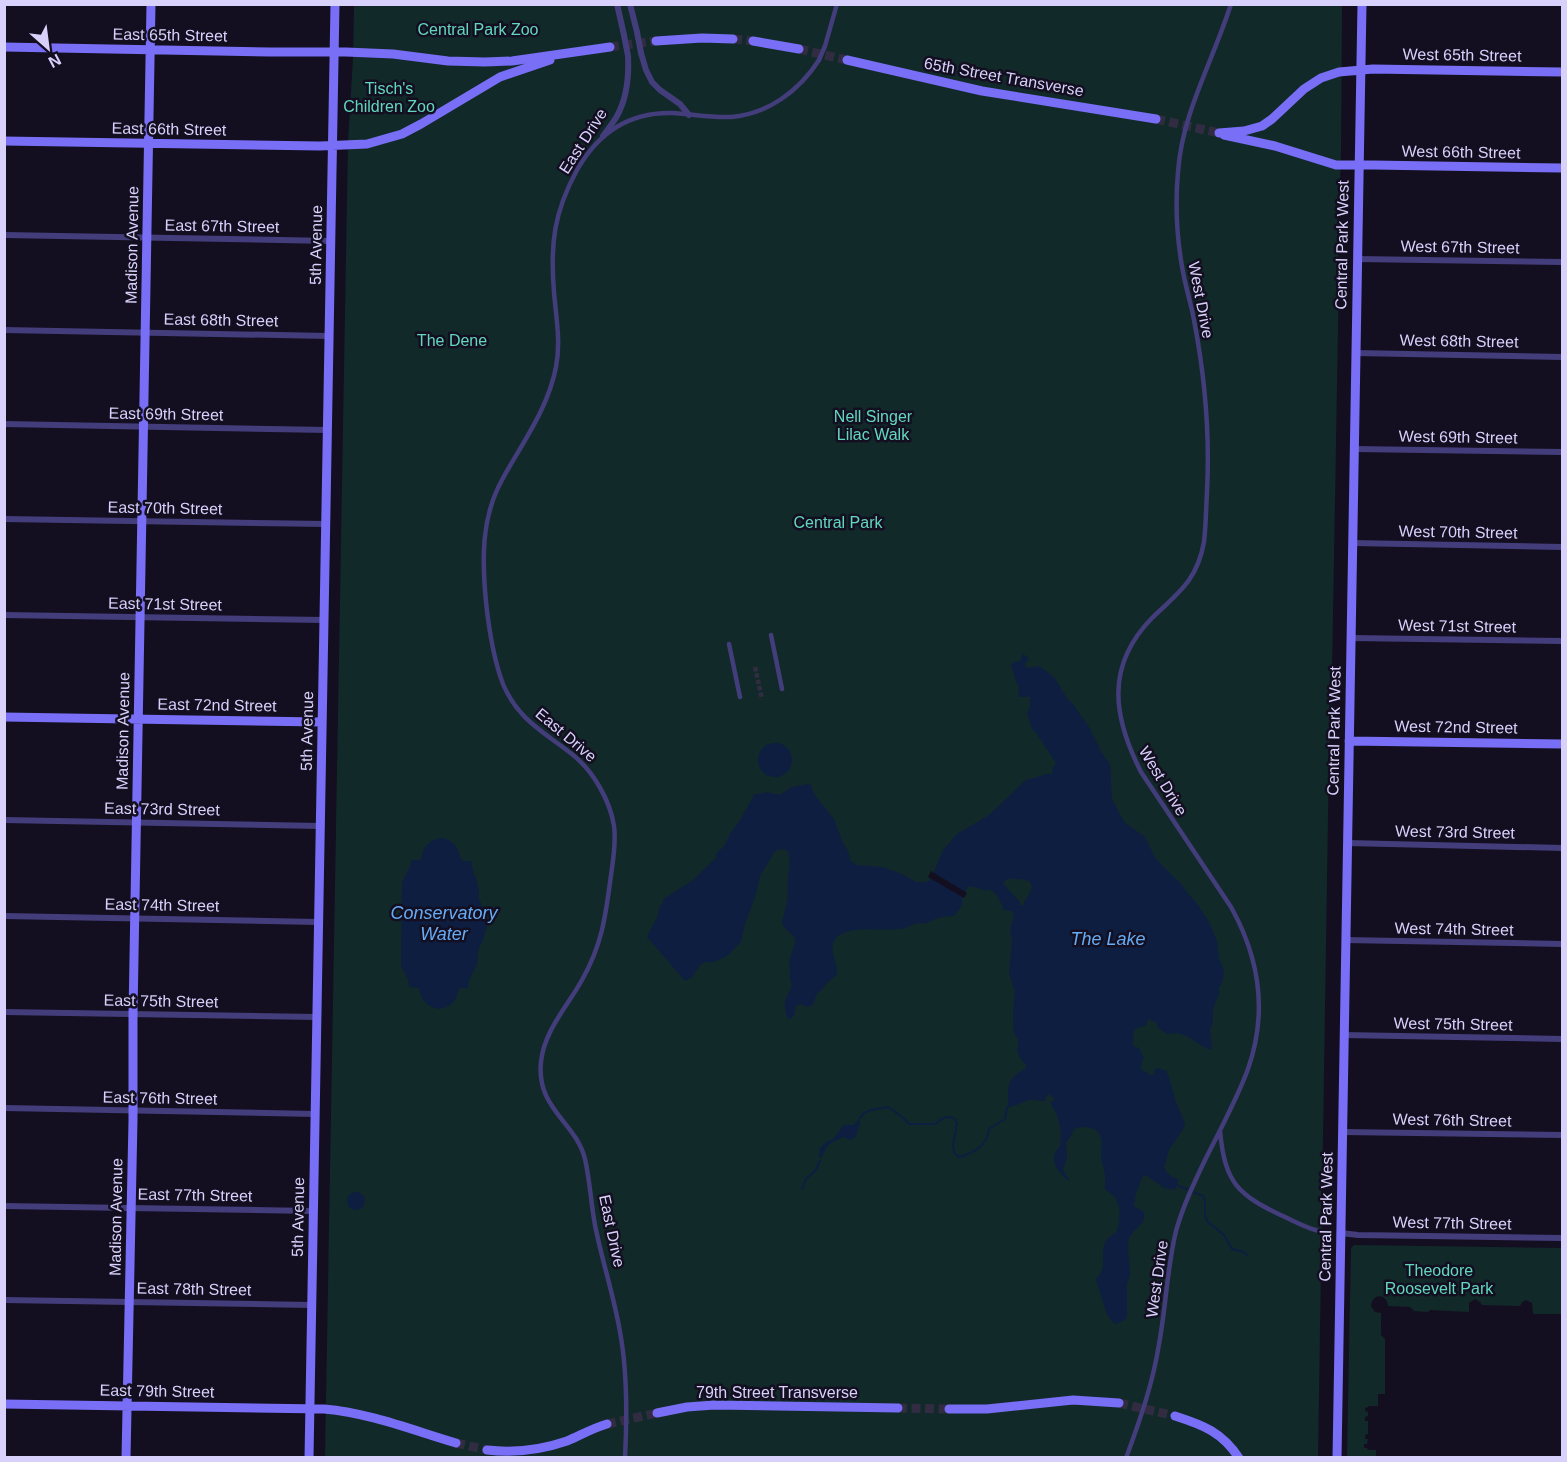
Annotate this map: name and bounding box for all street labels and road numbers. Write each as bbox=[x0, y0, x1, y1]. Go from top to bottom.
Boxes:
street label: East 65th Street bbox=[112, 26, 228, 45]
street label: West 65th Street bbox=[1402, 45, 1522, 65]
street label: 65th Street Transverse bbox=[923, 55, 1085, 99]
street label: East Drive bbox=[556, 105, 610, 177]
street label: East 66th Street bbox=[111, 120, 227, 139]
street label: West 66th Street bbox=[1401, 142, 1521, 162]
street label: Central Park West bbox=[1332, 180, 1352, 310]
street label: Madison Avenue bbox=[122, 186, 142, 304]
street label: 5th Avenue bbox=[307, 205, 325, 285]
street label: East 67th Street bbox=[164, 217, 280, 236]
street label: West 67th Street bbox=[1400, 237, 1520, 257]
street label: West Drive bbox=[1185, 260, 1217, 340]
street label: East 68th Street bbox=[163, 311, 279, 330]
street label: West 68th Street bbox=[1399, 331, 1519, 351]
street label: East 69th Street bbox=[108, 405, 224, 424]
street label: West 69th Street bbox=[1398, 427, 1518, 447]
street label: East 70th Street bbox=[107, 499, 223, 518]
street label: West 70th Street bbox=[1398, 522, 1518, 542]
street label: East 71st Street bbox=[108, 595, 223, 614]
street label: West 71st Street bbox=[1398, 616, 1517, 636]
street label: Central Park West bbox=[1324, 666, 1344, 796]
street label: Madison Avenue bbox=[113, 672, 133, 790]
street label: 5th Avenue bbox=[298, 691, 316, 771]
street label: East 72nd Street bbox=[157, 695, 277, 715]
street label: East Drive bbox=[532, 705, 600, 765]
street label: West 72nd Street bbox=[1394, 717, 1518, 737]
street label: West Drive bbox=[1136, 743, 1190, 819]
street label: East 73rd Street bbox=[104, 799, 220, 819]
street label: West 73rd Street bbox=[1395, 822, 1516, 842]
street label: East 74th Street bbox=[104, 896, 220, 915]
street label: West 74th Street bbox=[1394, 919, 1514, 939]
street label: East 75th Street bbox=[103, 992, 219, 1011]
street label: West 75th Street bbox=[1393, 1014, 1513, 1034]
street label: East 76th Street bbox=[102, 1089, 218, 1108]
street label: West 76th Street bbox=[1392, 1110, 1512, 1130]
street label: Central Park West bbox=[1316, 1152, 1336, 1282]
street label: Madison Avenue bbox=[106, 1158, 126, 1276]
street label: 5th Avenue bbox=[289, 1177, 307, 1257]
street label: East 77th Street bbox=[137, 1186, 253, 1205]
street label: East Drive bbox=[596, 1193, 628, 1269]
street label: West 77th Street bbox=[1392, 1213, 1512, 1233]
street label: West Drive bbox=[1143, 1239, 1171, 1319]
street label: East 78th Street bbox=[136, 1280, 252, 1299]
street label: East 79th Street bbox=[99, 1382, 215, 1401]
street label: 79th Street Transverse bbox=[696, 1384, 858, 1401]

